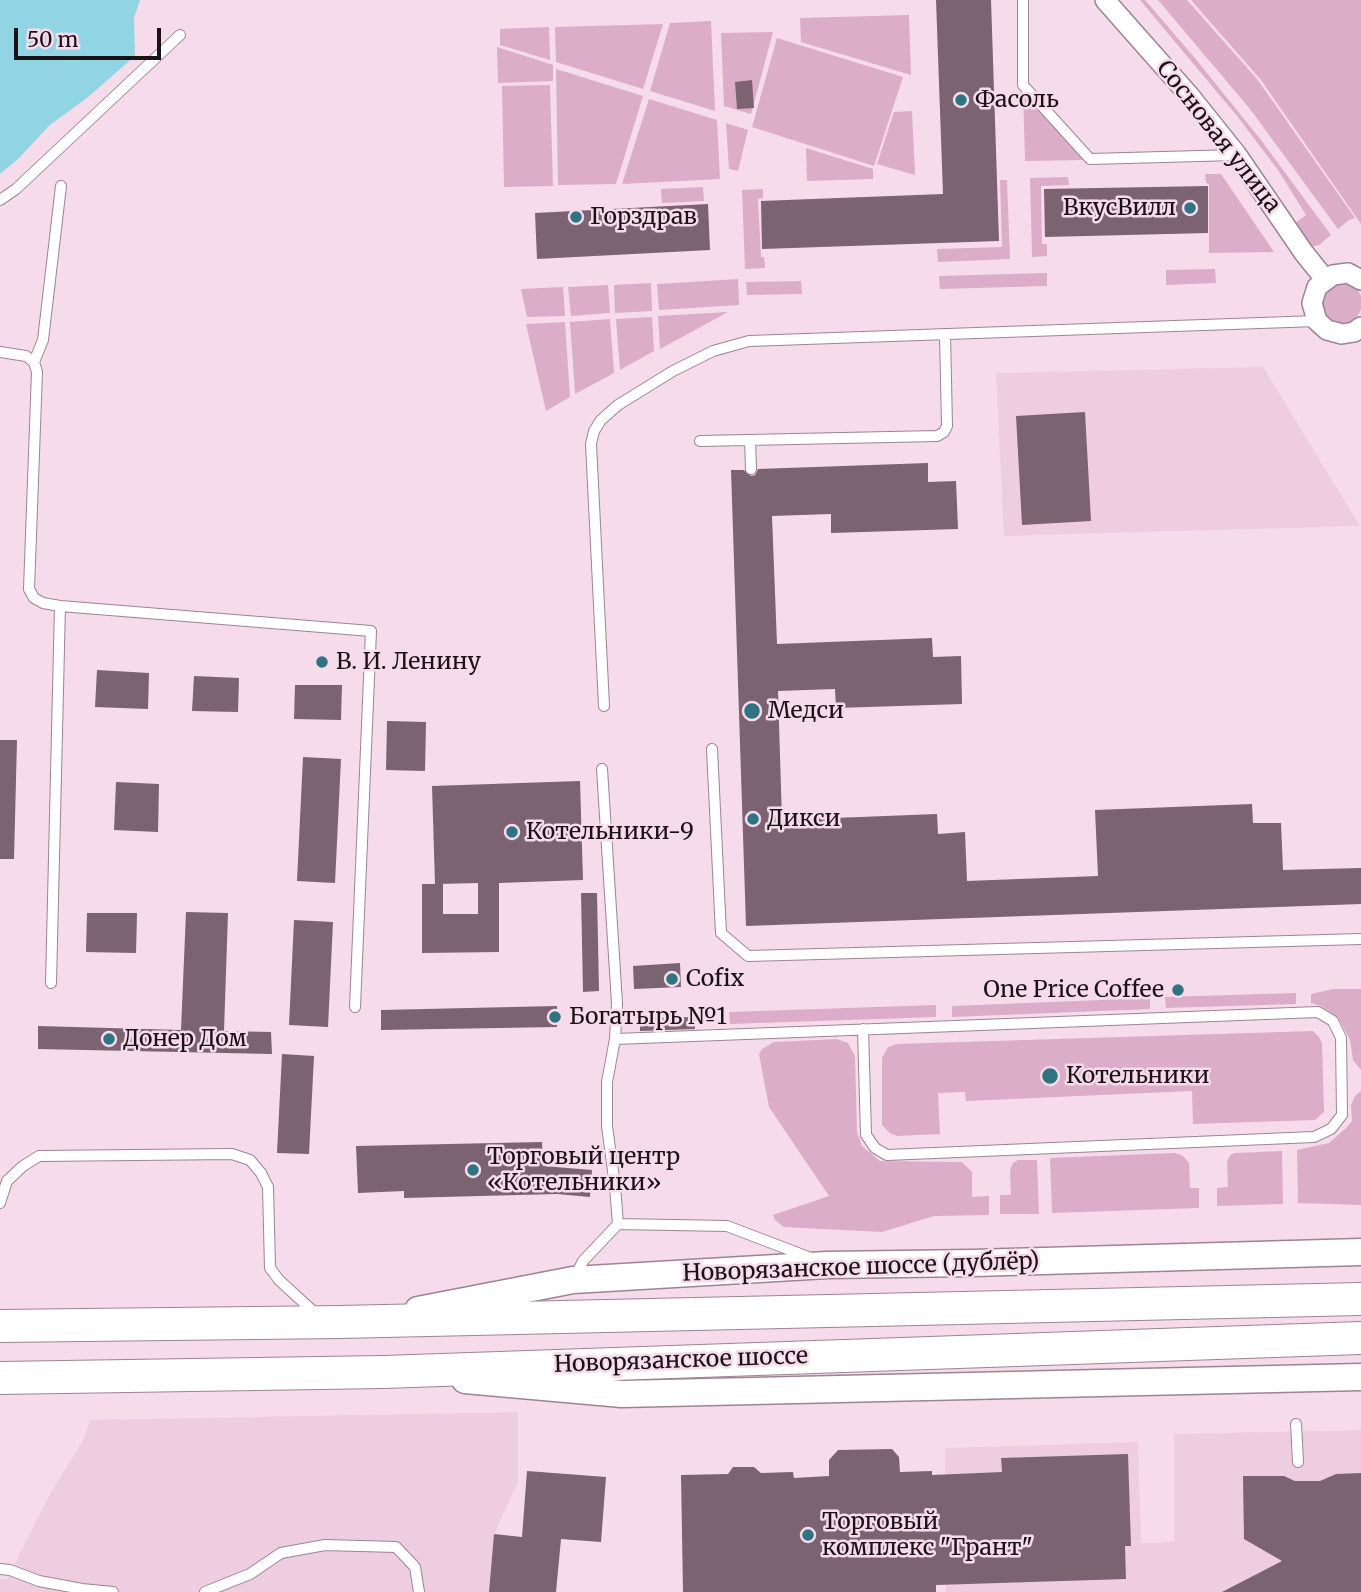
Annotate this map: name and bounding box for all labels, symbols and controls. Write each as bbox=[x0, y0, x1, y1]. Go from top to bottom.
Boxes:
scale bar bbox=[18, 14, 164, 58]
text: 50 m bbox=[27, 26, 78, 53]
street label: Сосновая улица bbox=[1150, 55, 1286, 219]
place label: Фасоль bbox=[975, 86, 1059, 114]
marker: Фасоль bbox=[953, 92, 969, 108]
place label: ВкусВилл bbox=[1063, 194, 1176, 222]
marker: ВкусВилл bbox=[1182, 200, 1198, 216]
place label: Горздрав bbox=[590, 203, 697, 231]
marker: Горздрав bbox=[568, 209, 584, 225]
place label: В. И. Ленину bbox=[336, 648, 481, 676]
marker: В. И. Ленину bbox=[314, 654, 330, 670]
place label: Медси bbox=[768, 697, 844, 725]
marker: Медси bbox=[742, 701, 762, 721]
place label: Дикси bbox=[767, 805, 840, 833]
marker: Дикси bbox=[745, 811, 761, 827]
place label: Котельники-9 bbox=[526, 818, 694, 846]
marker: Котельники-9 bbox=[504, 824, 520, 840]
place label: Cofix bbox=[686, 965, 744, 993]
marker: Cofix bbox=[664, 971, 680, 987]
place label: One Price Coffee bbox=[983, 976, 1164, 1004]
marker: One Price Coffee bbox=[1170, 982, 1186, 998]
place label: Богатырь №1 bbox=[569, 1003, 727, 1031]
marker: Богатырь №1 bbox=[547, 1009, 563, 1025]
place label: Донер Дом bbox=[123, 1025, 247, 1053]
marker: Донер Дом bbox=[101, 1031, 117, 1047]
place label: Котельники bbox=[1066, 1062, 1209, 1090]
marker: Котельники bbox=[1040, 1066, 1060, 1086]
place label: Торговый центр «Котельники» bbox=[487, 1143, 680, 1197]
marker: Торговый центр «Котельники» bbox=[465, 1162, 481, 1178]
street label: Новорязанское шоссе (дублёр) bbox=[682, 1248, 1040, 1288]
street label: Новорязанское шоссе bbox=[553, 1343, 809, 1379]
place label: Торговый комплекс "Грант" bbox=[822, 1508, 1033, 1562]
marker: Торговый комплекс "Грант" bbox=[800, 1527, 816, 1543]

